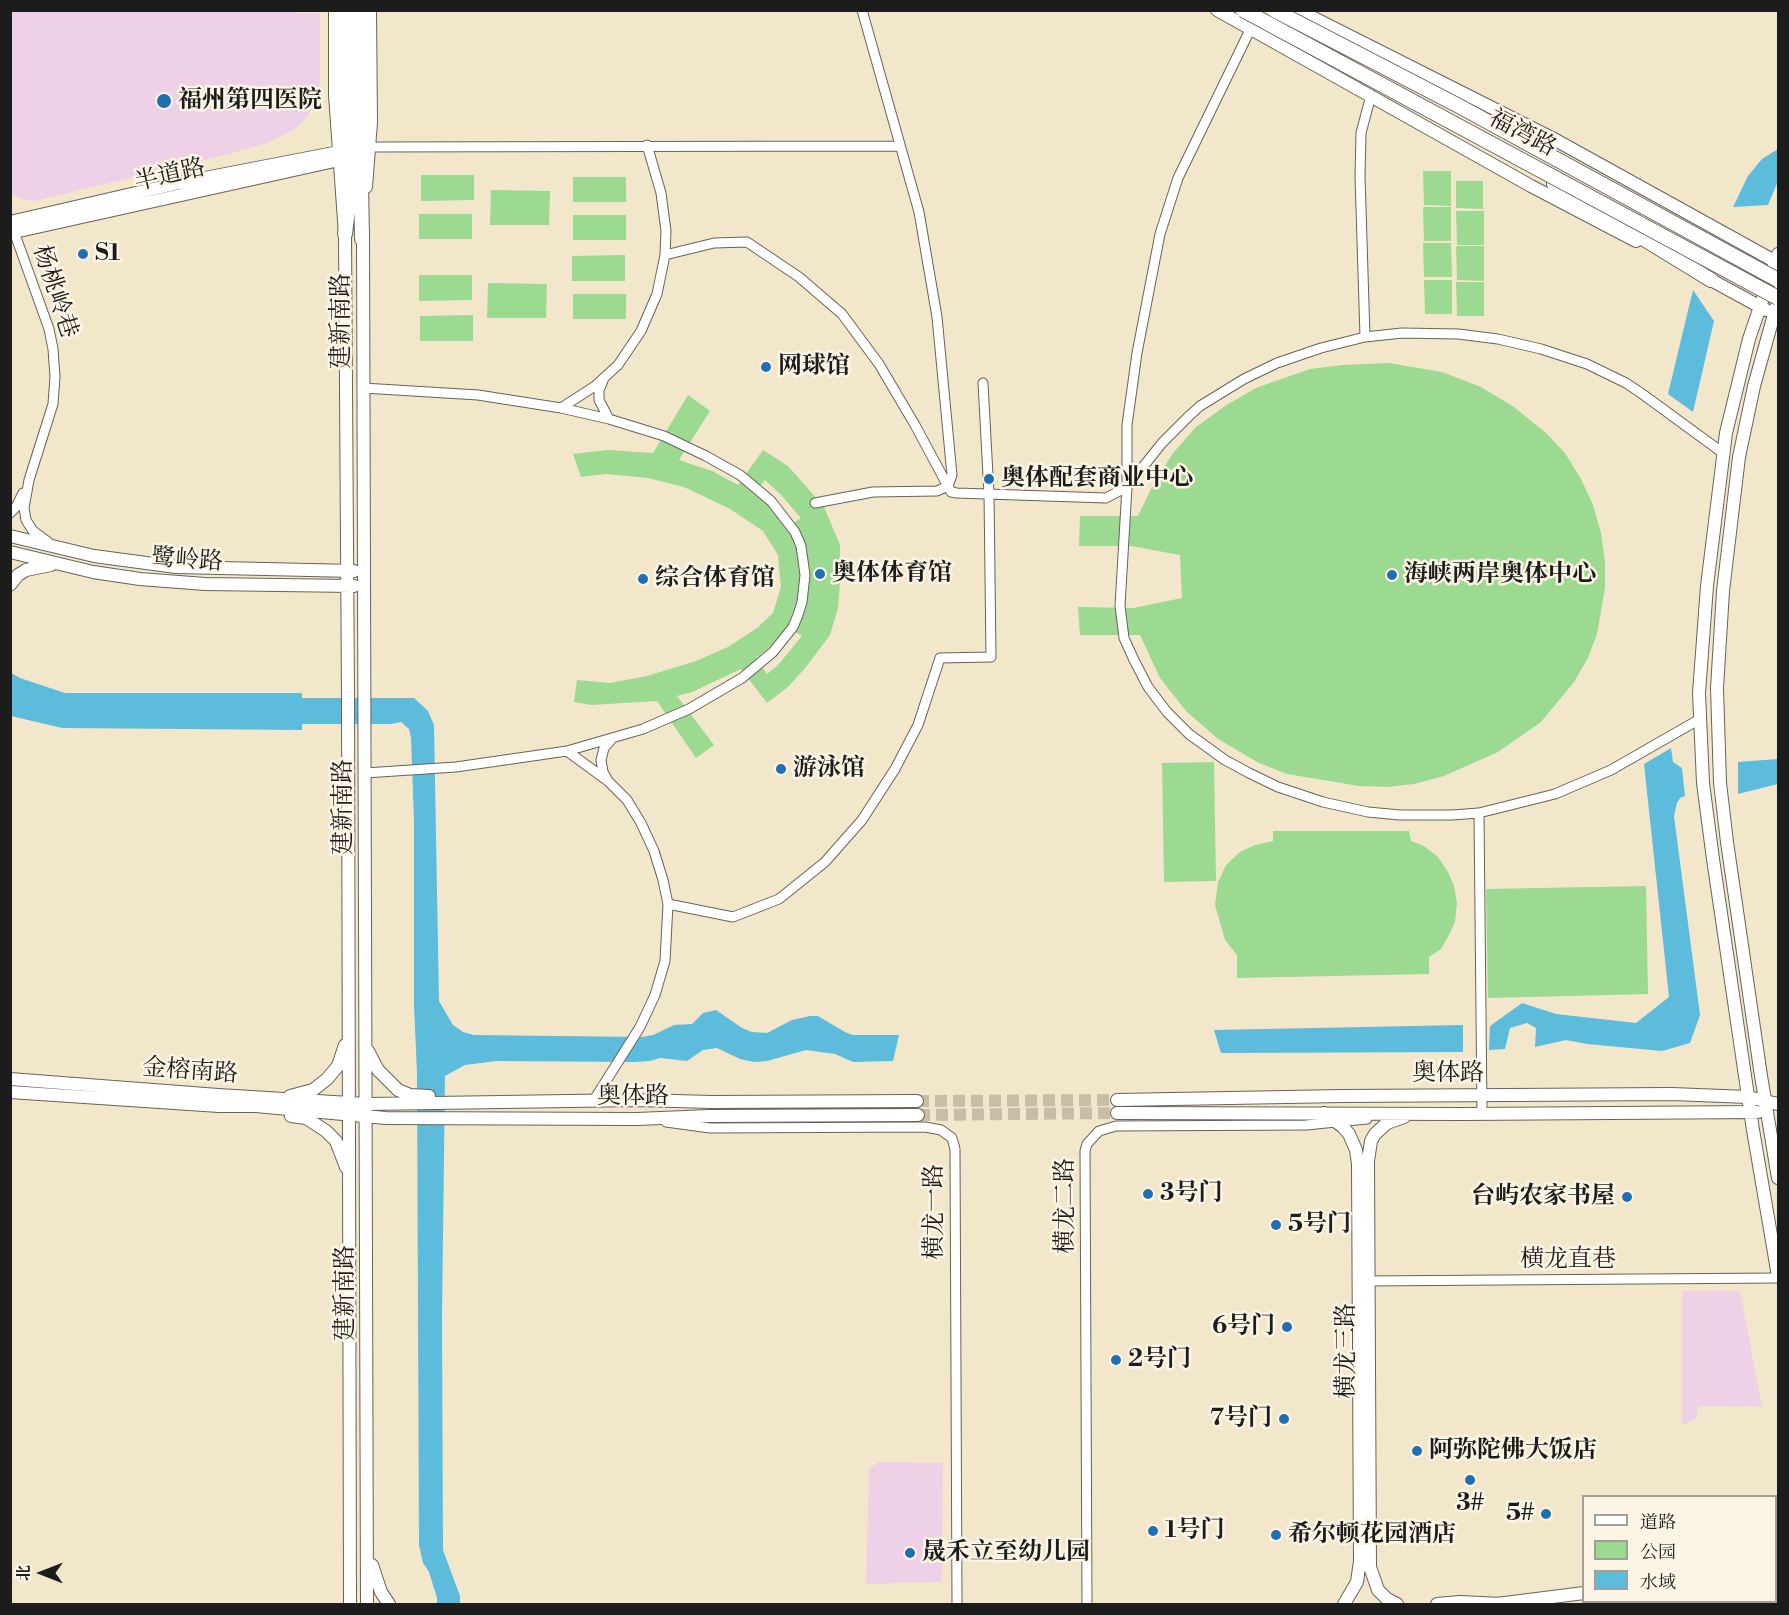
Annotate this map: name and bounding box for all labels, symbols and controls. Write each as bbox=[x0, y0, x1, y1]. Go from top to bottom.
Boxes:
place label: 福州第四医院 bbox=[178, 87, 322, 115]
marker: 福州第四医院 bbox=[155, 92, 173, 110]
street label: 福湾路 bbox=[1483, 104, 1561, 164]
street label: 半道路 bbox=[132, 154, 208, 198]
place label: S1 bbox=[95, 240, 120, 268]
street label: 杨桃岭巷 bbox=[25, 242, 83, 342]
marker: S1 bbox=[76, 247, 90, 261]
street label: 建新南路 bbox=[328, 273, 356, 369]
place label: 网球馆 bbox=[778, 353, 850, 381]
marker: 网球馆 bbox=[759, 360, 773, 374]
place label: 奥体配套商业中心 bbox=[1001, 465, 1193, 493]
marker: 奥体配套商业中心 bbox=[982, 472, 996, 486]
street label: 鹭岭路 bbox=[150, 544, 224, 578]
place label: 奥体体育馆 bbox=[832, 560, 952, 588]
place label: 海峡两岸奥体中心 bbox=[1404, 561, 1596, 589]
place label: 综合体育馆 bbox=[655, 565, 775, 593]
marker: 奥体体育馆 bbox=[813, 567, 827, 581]
marker: 海峡两岸奥体中心 bbox=[1385, 568, 1399, 582]
marker: 综合体育馆 bbox=[636, 572, 650, 586]
place label: 游泳馆 bbox=[793, 755, 865, 783]
street label: 建新南路 bbox=[330, 759, 358, 855]
marker: 游泳馆 bbox=[774, 762, 788, 776]
street label: 金榕南路 bbox=[141, 1054, 239, 1090]
street label: 奥体路 bbox=[1412, 1060, 1484, 1088]
street label: 奥体路 bbox=[597, 1083, 669, 1111]
street label: 横龙二路 bbox=[1052, 1158, 1080, 1254]
street label: 横龙一路 bbox=[921, 1164, 949, 1260]
place label: 3号门 bbox=[1160, 1180, 1222, 1208]
place label: 台屿农家书屋 bbox=[1471, 1183, 1615, 1211]
marker: 3号门 bbox=[1141, 1187, 1155, 1201]
marker: 台屿农家书屋 bbox=[1620, 1190, 1634, 1204]
place label: 5号门 bbox=[1288, 1211, 1351, 1239]
marker: 5号门 bbox=[1269, 1218, 1283, 1232]
street label: 建新南路 bbox=[332, 1245, 360, 1341]
street label: 横龙直巷 bbox=[1520, 1246, 1616, 1274]
street label: 横龙三路 bbox=[1333, 1303, 1361, 1399]
place label: 6号门 bbox=[1212, 1313, 1275, 1341]
marker: 6号门 bbox=[1280, 1320, 1294, 1334]
place label: 2号门 bbox=[1128, 1346, 1191, 1374]
marker: 2号门 bbox=[1109, 1353, 1123, 1367]
place label: 7号门 bbox=[1210, 1405, 1272, 1433]
marker: 7号门 bbox=[1277, 1412, 1291, 1426]
place label: 阿弥陀佛大饭店 bbox=[1429, 1437, 1597, 1465]
marker: 阿弥陀佛大饭店 bbox=[1410, 1444, 1424, 1458]
marker: 3# bbox=[1463, 1473, 1477, 1487]
place label: 3# bbox=[1456, 1490, 1484, 1518]
legend bbox=[1582, 1495, 1777, 1603]
place label: 5# bbox=[1506, 1500, 1534, 1528]
marker: 5# bbox=[1539, 1507, 1553, 1521]
text: 道路 bbox=[1640, 1511, 1676, 1534]
place label: 1号门 bbox=[1165, 1517, 1225, 1545]
place label: 希尔顿花园酒店 bbox=[1288, 1521, 1456, 1549]
marker: 1号门 bbox=[1146, 1524, 1160, 1538]
marker: 希尔顿花园酒店 bbox=[1269, 1528, 1283, 1542]
place label: 晟禾立至幼儿园 bbox=[922, 1539, 1090, 1567]
text: 公园 bbox=[1640, 1541, 1676, 1564]
north arrow bbox=[12, 1543, 72, 1603]
marker: 晟禾立至幼儿园 bbox=[903, 1546, 917, 1560]
text: 北 bbox=[14, 1565, 34, 1581]
text: 水域 bbox=[1640, 1571, 1676, 1594]

